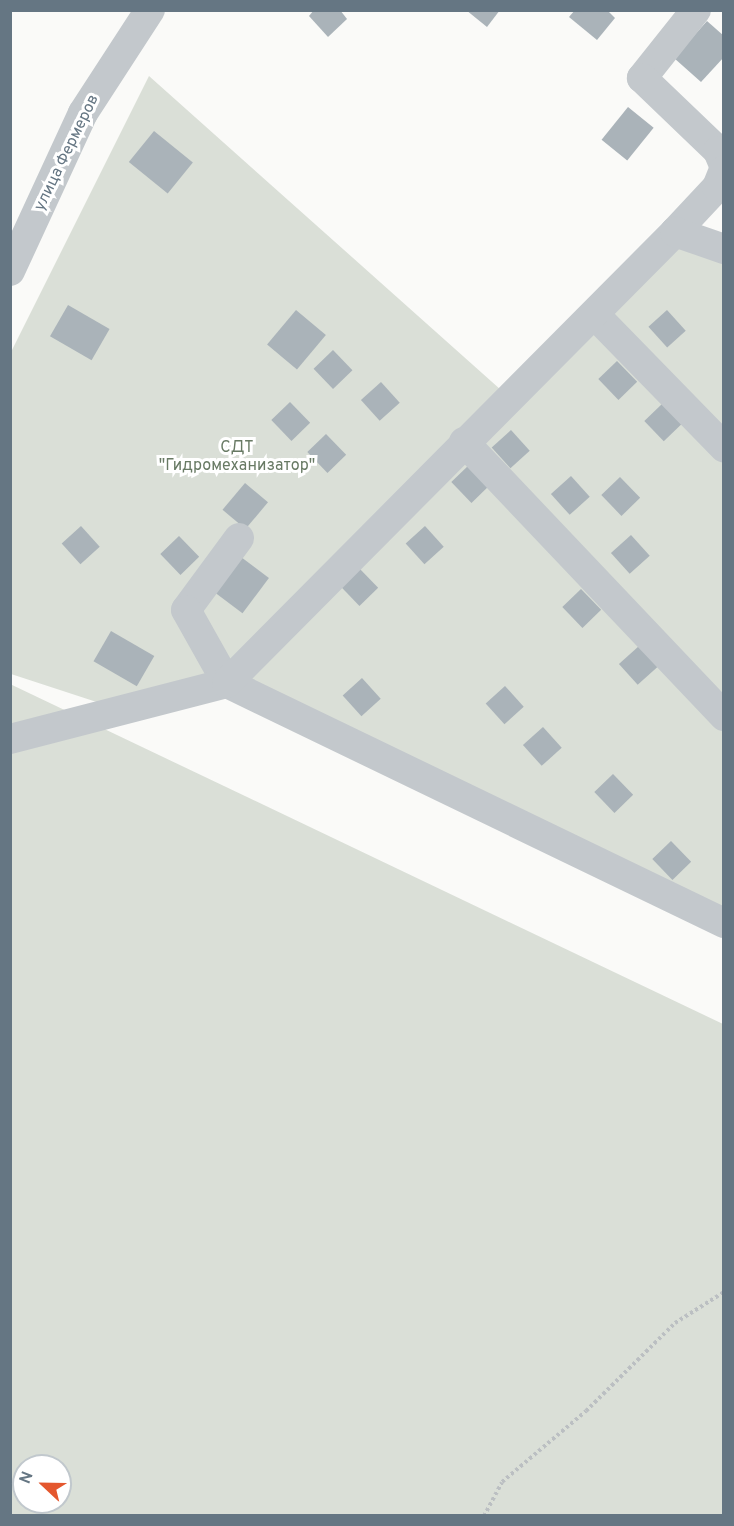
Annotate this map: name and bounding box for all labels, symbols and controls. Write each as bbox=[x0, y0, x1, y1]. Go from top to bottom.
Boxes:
street label: улица Фермеров bbox=[31, 92, 103, 214]
park label: СДТ "Гидромеханизатор" bbox=[159, 438, 315, 476]
north arrow bbox=[12, 1454, 72, 1514]
text: N bbox=[16, 1469, 39, 1487]

